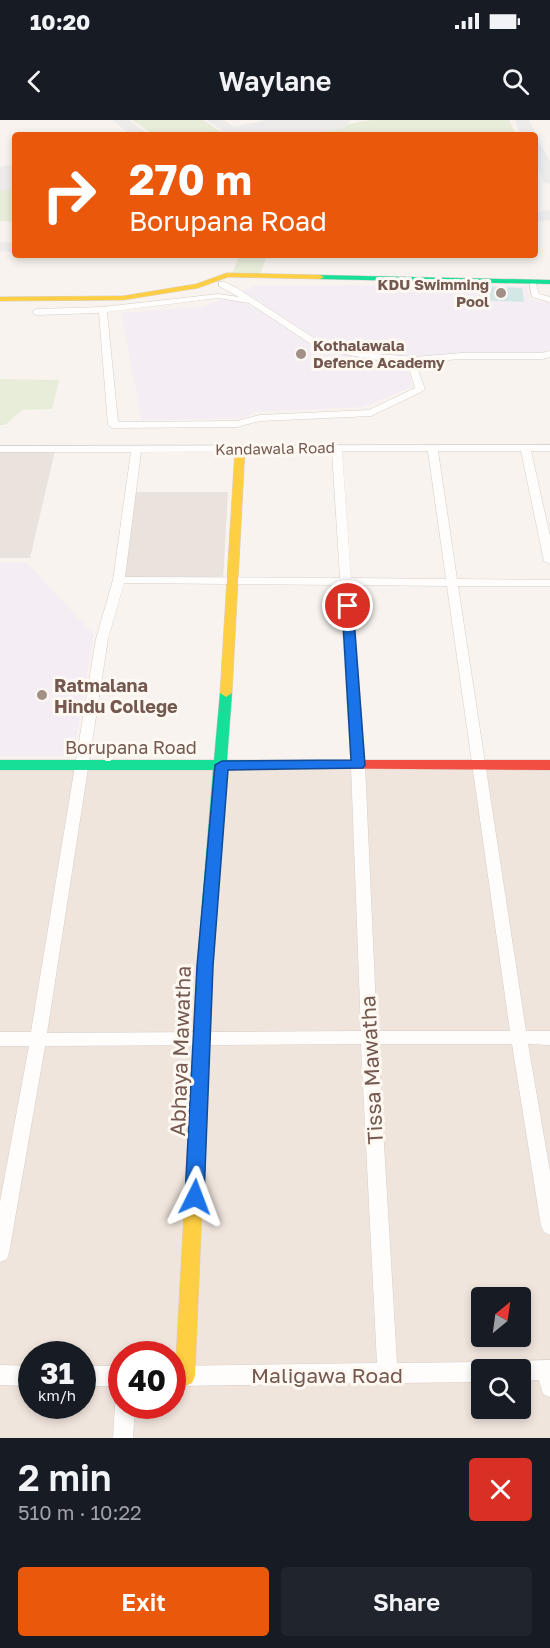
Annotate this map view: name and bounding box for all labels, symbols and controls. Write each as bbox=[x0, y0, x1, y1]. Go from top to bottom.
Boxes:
text: 10:20 bbox=[30, 8, 90, 35]
icon: back bbox=[18, 65, 51, 98]
text: Waylane bbox=[219, 65, 331, 97]
icon: search bbox=[499, 65, 532, 98]
text: 270 m bbox=[129, 154, 252, 204]
icon: right bbox=[30, 156, 108, 234]
text: Borupana Road bbox=[129, 205, 327, 237]
place label: KDU Swimming Pool bbox=[378, 275, 489, 310]
marker: KDU Swimming Pool bbox=[494, 286, 508, 300]
place label: Kothalawala Defence Academy bbox=[313, 336, 445, 371]
marker: Kothalawala Defence Academy bbox=[294, 347, 308, 361]
street label: Kandawala Road bbox=[215, 438, 335, 458]
pin bbox=[322, 580, 373, 631]
icon: arrive bbox=[331, 589, 364, 622]
place label: Ratmalana Hindu College bbox=[54, 674, 178, 717]
marker: Ratmalana Hindu College bbox=[35, 688, 49, 702]
street label: Borupana Road bbox=[65, 736, 197, 758]
street label: Abhaya Mawatha bbox=[164, 965, 196, 1137]
street label: Tissa Mawatha bbox=[354, 995, 388, 1145]
position arrow bbox=[163, 1165, 227, 1229]
north arrow bbox=[471, 1287, 531, 1347]
map controls bbox=[471, 1287, 531, 1419]
speed limit sign: 40 bbox=[108, 1341, 186, 1419]
text: 31 bbox=[40, 1355, 74, 1391]
button: search bbox=[471, 1359, 531, 1419]
street label: Maligawa Road bbox=[251, 1362, 403, 1388]
text: km/h bbox=[38, 1386, 76, 1404]
text: 2 min bbox=[18, 1456, 112, 1499]
button: close bbox=[469, 1458, 532, 1521]
text: 510 m · 10:22 bbox=[18, 1500, 142, 1524]
button: Exit bbox=[18, 1567, 269, 1636]
button: Share bbox=[281, 1567, 532, 1636]

